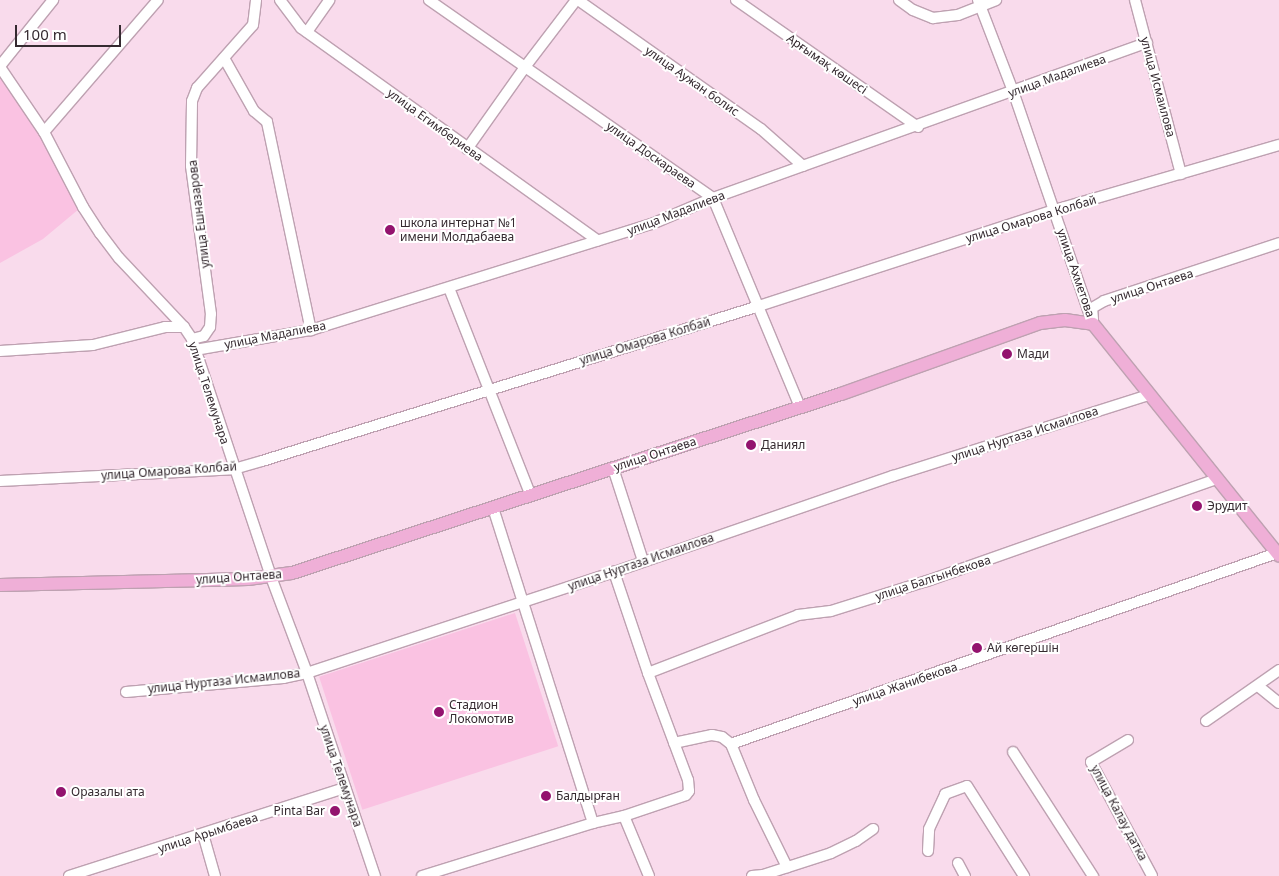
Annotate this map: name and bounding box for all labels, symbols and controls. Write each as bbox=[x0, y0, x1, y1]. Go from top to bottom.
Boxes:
scale bar bbox=[18, 15, 124, 47]
text: 100 m bbox=[23, 24, 67, 44]
street label: Арғымақ көшесі bbox=[784, 31, 870, 97]
street label: улица Исмаилова bbox=[1138, 35, 1178, 139]
street label: улица Аужан болис bbox=[642, 43, 742, 119]
street label: улица Мадалиева bbox=[1006, 52, 1108, 100]
street label: улица Егимбериева bbox=[385, 86, 485, 164]
street label: улица Доскараева bbox=[604, 119, 698, 191]
street label: улица Ешназарова bbox=[185, 159, 213, 269]
street label: улица Мадалиева bbox=[625, 188, 727, 238]
street label: улица Омарова Колбай bbox=[964, 192, 1098, 246]
place label: школа интернат №1 имени Молдабаева bbox=[400, 216, 517, 244]
marker: школа интернат №1 имени Молдабаева bbox=[384, 224, 396, 236]
street label: улица Ахметова bbox=[1054, 227, 1098, 319]
street label: улица Онтаева bbox=[1109, 266, 1195, 306]
street label: улица Омарова Колбай bbox=[578, 314, 712, 368]
street label: улица Мадалиева bbox=[223, 318, 327, 352]
street label: улица Телемунара bbox=[186, 340, 232, 446]
place label: Мади bbox=[1017, 347, 1049, 361]
marker: Мади bbox=[1001, 348, 1013, 360]
street label: улица Нуртаза Исмаилова bbox=[950, 403, 1100, 465]
street label: улица Онтаева bbox=[612, 434, 698, 474]
place label: Даниял bbox=[761, 438, 805, 452]
marker: Даниял bbox=[745, 439, 757, 451]
street label: улица Омарова Колбай bbox=[101, 459, 237, 483]
place label: Эрудит bbox=[1207, 499, 1248, 513]
marker: Эрудит bbox=[1191, 500, 1203, 512]
street label: улица Нуртаза Исмаилова bbox=[566, 530, 716, 594]
street label: улица Балгынбекова bbox=[874, 553, 992, 603]
street label: улица Онтаева bbox=[196, 567, 282, 587]
place label: Ай көгершін bbox=[987, 641, 1059, 655]
marker: Ай көгершін bbox=[971, 642, 983, 654]
street label: улица Жанибекова bbox=[851, 659, 959, 709]
street label: улица Нуртаза Исмаилова bbox=[147, 666, 301, 696]
place label: Стадион Локомотив bbox=[449, 698, 514, 726]
marker: Стадион Локомотив bbox=[433, 706, 445, 718]
street label: улица Телемунара bbox=[317, 723, 365, 829]
street label: улица Калау датка bbox=[1088, 763, 1150, 863]
place label: Оразалы ата bbox=[71, 785, 145, 799]
marker: Оразалы ата bbox=[55, 786, 67, 798]
place label: Балдырған bbox=[556, 789, 620, 803]
marker: Балдырған bbox=[540, 790, 552, 802]
place label: Pinta Bar bbox=[274, 804, 325, 818]
marker: Pinta Bar bbox=[329, 805, 341, 817]
street label: улица Арымбаева bbox=[156, 810, 260, 856]

